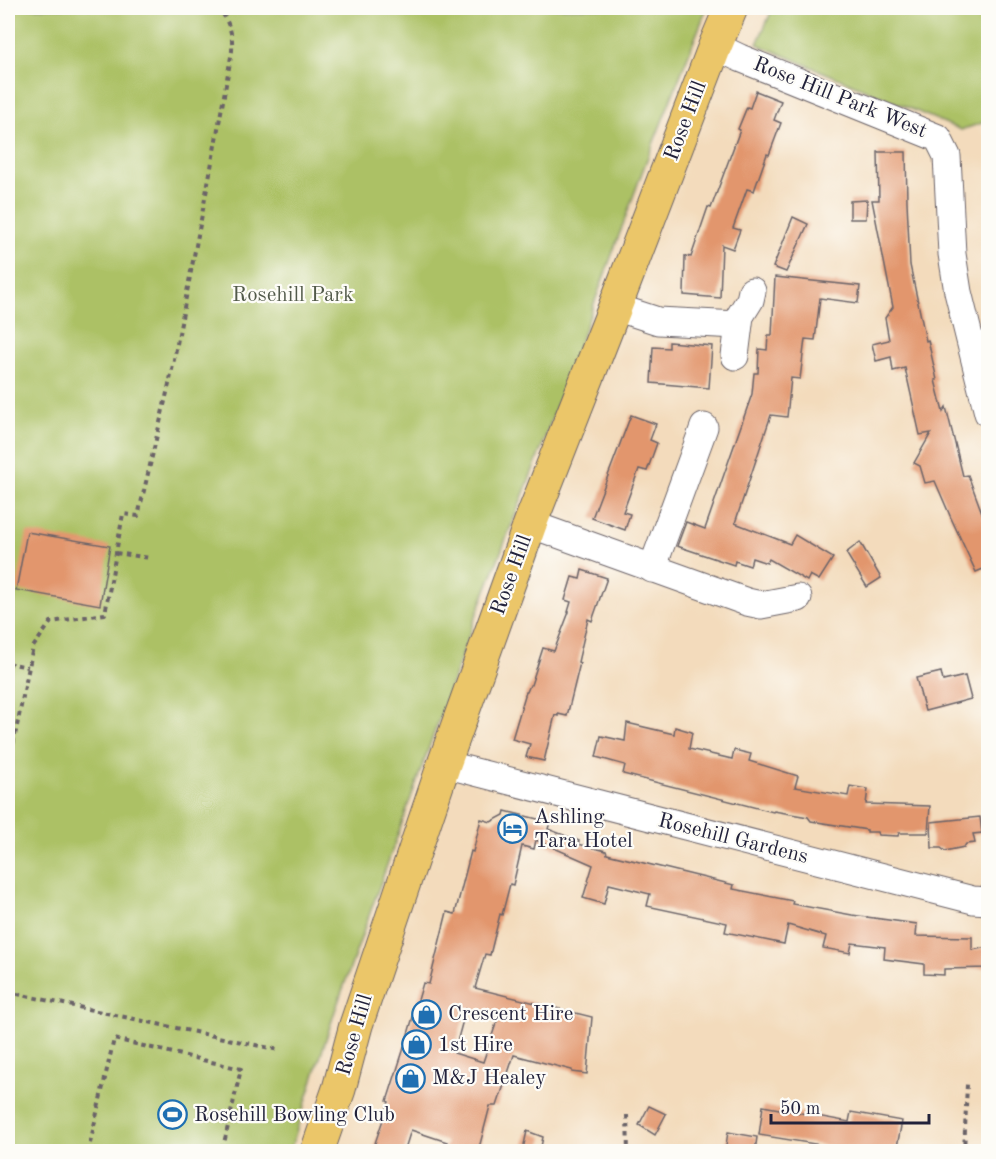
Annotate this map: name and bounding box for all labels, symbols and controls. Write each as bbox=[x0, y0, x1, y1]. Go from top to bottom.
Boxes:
street label: Rose Hill Park West bbox=[750, 54, 930, 142]
street label: Rose Hill bbox=[661, 78, 711, 164]
park label: Rosehill Park bbox=[232, 285, 354, 306]
street label: Rose Hill bbox=[488, 532, 536, 618]
place label: Ashling Tara Hotel bbox=[534, 807, 633, 852]
street label: Rosehill Gardens bbox=[656, 810, 810, 868]
hotel icon: Ashling Tara Hotel bbox=[497, 813, 529, 845]
street label: Rose Hill bbox=[333, 992, 377, 1078]
shop icon: Crescent Hire bbox=[411, 998, 443, 1030]
place label: Crescent Hire bbox=[448, 1004, 573, 1025]
shop icon: 1st Hire bbox=[401, 1029, 433, 1061]
place label: 1st Hire bbox=[438, 1035, 513, 1056]
shop icon: M&J Healey bbox=[395, 1062, 427, 1094]
place label: M&J Healey bbox=[432, 1068, 546, 1089]
scale bar bbox=[771, 1087, 928, 1125]
sports icon: Rosehill Bowling Club bbox=[157, 1099, 189, 1131]
text: 50 m bbox=[780, 1100, 820, 1118]
place label: Rosehill Bowling Club bbox=[194, 1105, 395, 1126]

